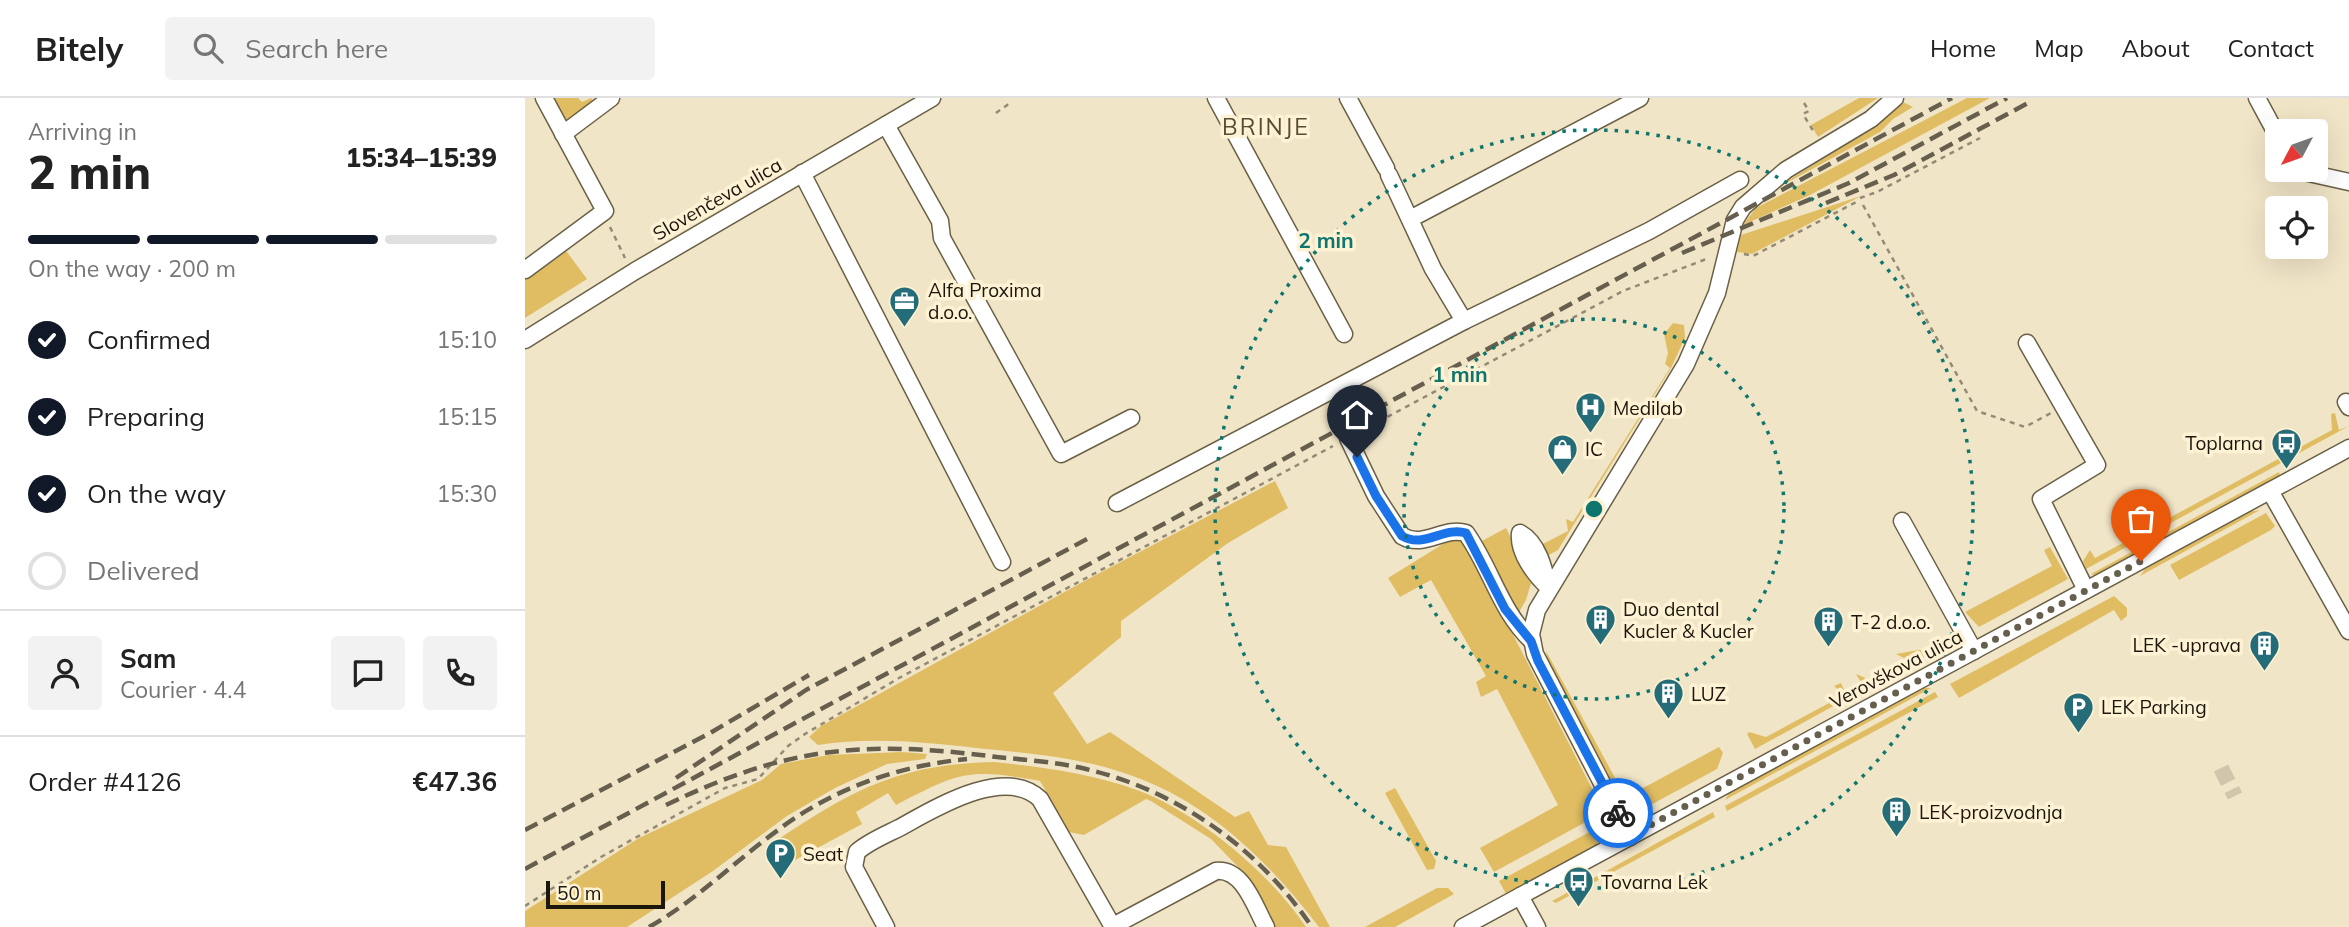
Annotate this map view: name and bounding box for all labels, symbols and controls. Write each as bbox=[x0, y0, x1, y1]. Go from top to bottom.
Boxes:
search box bbox=[165, 17, 655, 80]
text: Bitely bbox=[35, 28, 123, 69]
icon: search bbox=[189, 29, 227, 67]
text: Search here bbox=[245, 32, 388, 65]
text: Home bbox=[1930, 33, 1996, 63]
text: Map bbox=[2034, 33, 2084, 63]
text: About bbox=[2122, 33, 2190, 63]
text: Contact bbox=[2228, 33, 2314, 63]
district label: BRINJE bbox=[1222, 112, 1310, 141]
text: Arriving in bbox=[28, 117, 137, 146]
north arrow bbox=[2265, 119, 2327, 182]
map controls bbox=[2265, 119, 2328, 259]
text: 15:34–15:39 bbox=[346, 141, 497, 174]
text: 2 min bbox=[28, 143, 151, 201]
street label: Slovenčeva ulica bbox=[648, 152, 786, 246]
button: locate bbox=[2265, 196, 2328, 259]
text: 2 min bbox=[1298, 227, 1354, 253]
text: On the way · 200 m bbox=[28, 254, 236, 283]
place label: Alfa Proxima d.o.o. bbox=[928, 278, 1042, 324]
office icon: Alfa Proxima d.o.o. bbox=[888, 284, 922, 328]
icon: check bbox=[28, 321, 66, 359]
text: Confirmed bbox=[87, 323, 211, 356]
text: 15:10 bbox=[437, 325, 497, 354]
text: 1 min bbox=[1432, 361, 1488, 387]
pin bbox=[1327, 385, 1387, 457]
hospital icon: Medilab bbox=[1573, 391, 1607, 435]
icon: home bbox=[1338, 396, 1376, 434]
place label: Medilab bbox=[1613, 396, 1683, 420]
icon: check bbox=[28, 398, 66, 436]
text: Preparing bbox=[87, 400, 205, 433]
text: 15:15 bbox=[437, 402, 497, 431]
bus stop icon: Toplarna bbox=[2269, 426, 2303, 470]
place label: Toplarna bbox=[2185, 431, 2263, 455]
shop icon: IC bbox=[1545, 432, 1579, 476]
place label: IC bbox=[1585, 437, 1603, 461]
icon: check bbox=[28, 475, 66, 513]
text: On the way bbox=[87, 477, 226, 510]
text: 15:30 bbox=[437, 479, 497, 508]
pin bbox=[2111, 489, 2171, 561]
centre of rings bbox=[1582, 497, 1606, 521]
icon: bag bbox=[2122, 500, 2160, 538]
text: Delivered bbox=[87, 554, 200, 587]
place label: Duo dental Kucler & Kucler bbox=[1623, 597, 1754, 643]
building icon: Duo dental Kucler & Kucler bbox=[1583, 603, 1617, 647]
building icon: T-2 d.o.o. bbox=[1811, 605, 1845, 649]
place label: T-2 d.o.o. bbox=[1851, 610, 1931, 634]
street label: Verovškova ulica bbox=[1826, 624, 1966, 714]
building icon: LEK -uprava bbox=[2247, 628, 2281, 672]
place label: LEK -uprava bbox=[2133, 633, 2241, 657]
button: person bbox=[28, 636, 102, 710]
button: chat bbox=[331, 636, 405, 710]
button: phone bbox=[423, 636, 497, 710]
text: Sam bbox=[120, 642, 176, 675]
text: Courier · 4.4 bbox=[120, 675, 246, 704]
building icon: LUZ bbox=[1651, 677, 1685, 721]
place label: LUZ bbox=[1691, 682, 1726, 706]
parking icon: LEK Parking bbox=[2061, 690, 2095, 734]
place label: LEK Parking bbox=[2101, 695, 2207, 719]
text: Order #4126 bbox=[28, 765, 181, 798]
text: €47.36 bbox=[413, 765, 497, 798]
courier bbox=[1583, 778, 1653, 848]
icon: bike bbox=[1599, 794, 1637, 832]
building icon: LEK-proizvodnja bbox=[1879, 795, 1913, 839]
place label: LEK-proizvodnja bbox=[1919, 800, 2063, 824]
parking icon: Seat bbox=[763, 837, 797, 881]
place label: Seat bbox=[803, 842, 844, 866]
bus stop icon: Tovarna Lek bbox=[1561, 865, 1595, 909]
place label: Tovarna Lek bbox=[1601, 870, 1708, 894]
scale bar bbox=[546, 878, 665, 910]
text: 50 m bbox=[557, 881, 601, 905]

